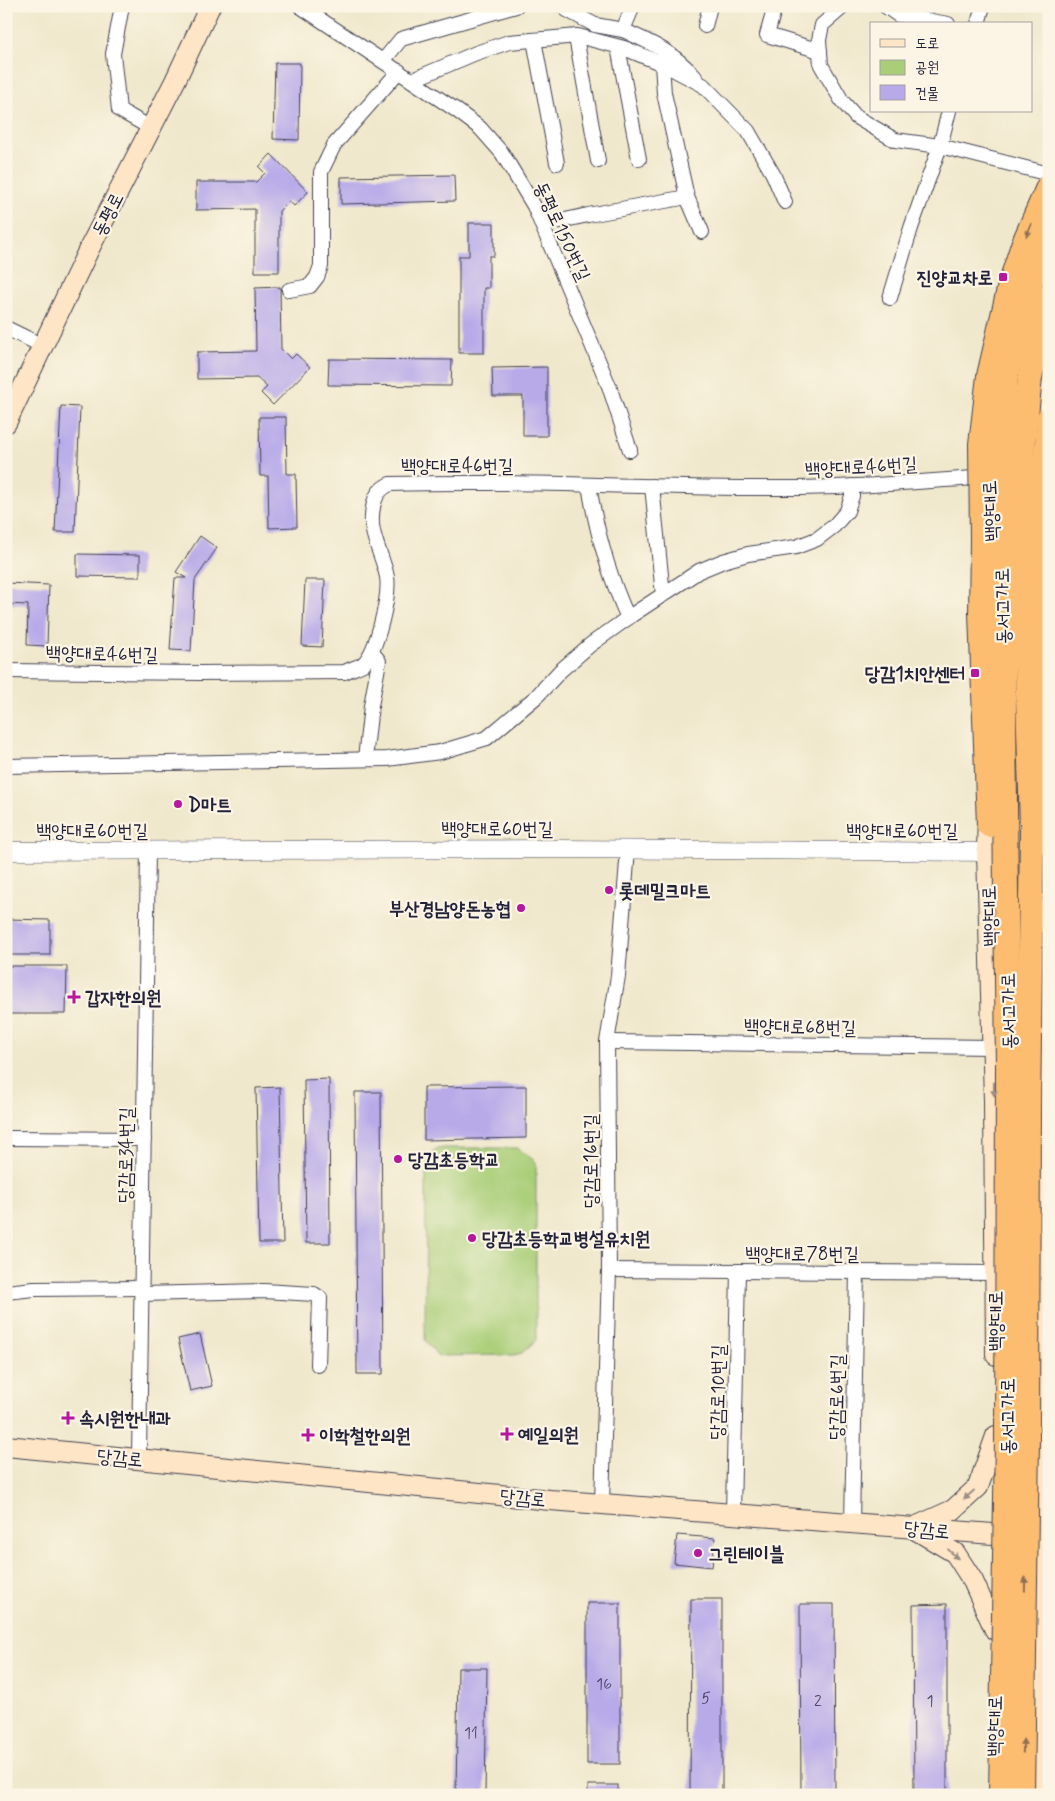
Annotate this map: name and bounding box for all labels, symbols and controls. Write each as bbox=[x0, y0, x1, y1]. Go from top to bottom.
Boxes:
legend bbox=[870, 22, 1032, 112]
text: 도로 bbox=[915, 34, 939, 54]
text: 공원 bbox=[915, 58, 939, 78]
text: 건물 bbox=[915, 84, 939, 104]
street label: 동평로150번길 bbox=[528, 178, 596, 285]
street label: 동평로 bbox=[87, 189, 130, 241]
one-way arrow bbox=[1025, 223, 1033, 237]
place label: 진양교차로 bbox=[917, 266, 993, 291]
marker: 진양교차로 bbox=[997, 271, 1009, 283]
street label: 백양대로46번길 bbox=[804, 452, 918, 483]
street label: 백양대로46번길 bbox=[401, 454, 513, 479]
street label: 백양대로 bbox=[977, 480, 1006, 542]
street label: 동서고가로 bbox=[990, 568, 1017, 644]
street label: 백양대로46번길 bbox=[45, 641, 158, 668]
place label: 당감1치안센터 bbox=[865, 662, 965, 687]
marker: 당감1치안센터 bbox=[969, 667, 981, 679]
place label: D마트 bbox=[188, 793, 232, 818]
marker: D마트 bbox=[172, 798, 184, 810]
street label: 백양대로60번길 bbox=[441, 817, 553, 842]
street label: 백양대로60번길 bbox=[36, 819, 148, 844]
street label: 백양대로60번길 bbox=[846, 819, 958, 844]
place label: 롯데밀크마트 bbox=[619, 879, 711, 904]
marker: 롯데밀크마트 bbox=[603, 884, 615, 896]
street label: 백양대로 bbox=[977, 885, 1004, 947]
place label: 부산경남양돈농협 bbox=[389, 897, 511, 922]
marker: 부산경남양돈농협 bbox=[515, 902, 527, 914]
street label: 동서고가로 bbox=[996, 973, 1023, 1049]
place label: 갑자한의원 bbox=[85, 986, 161, 1011]
marker: 갑자한의원 bbox=[67, 990, 81, 1004]
street label: 백양대로68번길 bbox=[744, 1014, 856, 1041]
one-way arrow bbox=[990, 1081, 998, 1097]
street label: 당감로34번길 bbox=[113, 1107, 140, 1203]
street label: 당감로16번길 bbox=[579, 1114, 604, 1208]
place label: 당감초등학교 bbox=[408, 1148, 500, 1173]
marker: 당감초등학교 bbox=[392, 1153, 404, 1165]
place label: 당감초등학교병설유치원 bbox=[482, 1227, 650, 1252]
marker: 당감초등학교병설유치원 bbox=[466, 1232, 478, 1244]
street label: 백양대로78번길 bbox=[745, 1242, 859, 1267]
street label: 백양대로 bbox=[984, 1290, 1009, 1352]
street label: 당감로10번길 bbox=[705, 1344, 732, 1440]
street label: 당감로6번길 bbox=[824, 1354, 851, 1440]
street label: 동서고가로 bbox=[996, 1378, 1021, 1454]
place label: 속시원한내과 bbox=[79, 1407, 171, 1432]
marker: 속시원한내과 bbox=[61, 1411, 75, 1425]
place label: 예일의원 bbox=[518, 1423, 579, 1448]
place label: 이학철한의원 bbox=[319, 1424, 411, 1449]
marker: 예일의원 bbox=[500, 1427, 514, 1441]
marker: 이학철한의원 bbox=[301, 1428, 315, 1442]
street label: 당감로 bbox=[96, 1444, 144, 1473]
street label: 당감로 bbox=[499, 1484, 547, 1513]
one-way arrow bbox=[964, 1489, 976, 1501]
street label: 당감로 bbox=[903, 1516, 951, 1545]
place label: 그린테이블 bbox=[708, 1542, 784, 1567]
marker: 그린테이블 bbox=[692, 1547, 704, 1559]
one-way arrow bbox=[947, 1548, 959, 1560]
one-way arrow bbox=[1021, 1575, 1029, 1591]
house number: 16 bbox=[596, 1674, 612, 1695]
house number: 5 bbox=[701, 1688, 711, 1709]
house number: 2 bbox=[814, 1691, 822, 1712]
house number: 1 bbox=[926, 1691, 934, 1712]
street label: 백양대로 bbox=[982, 1695, 1009, 1757]
house number: 11 bbox=[464, 1723, 478, 1744]
one-way arrow bbox=[1019, 1738, 1027, 1754]

